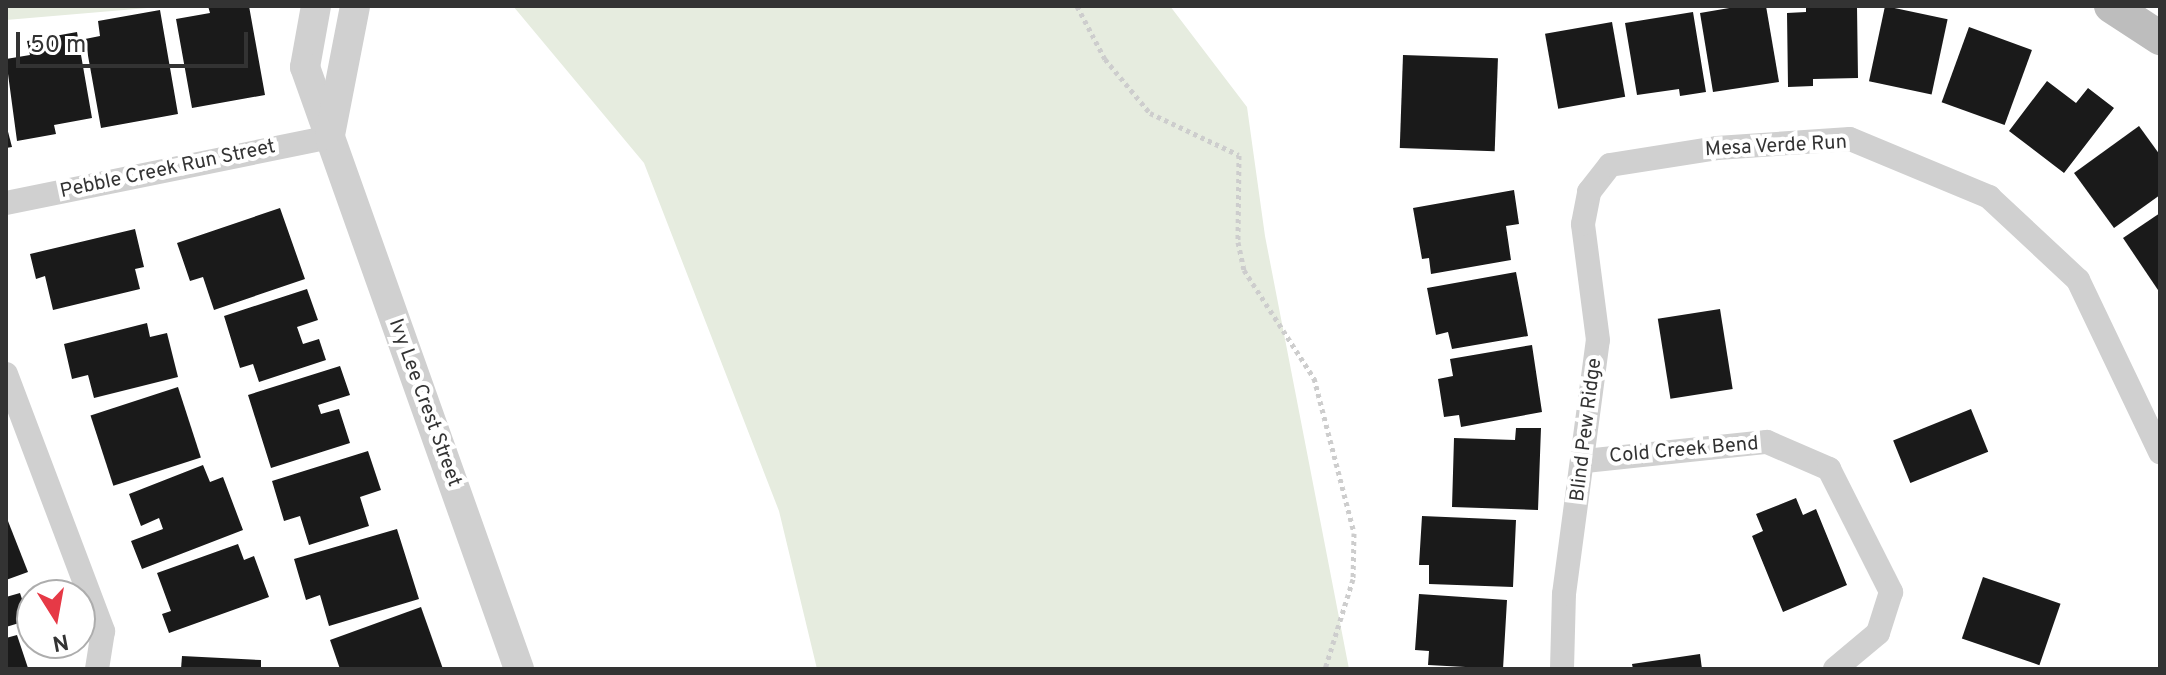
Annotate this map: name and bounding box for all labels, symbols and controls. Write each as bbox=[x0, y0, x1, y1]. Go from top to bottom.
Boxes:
scale bar bbox=[20, 16, 252, 66]
text: 50 m bbox=[30, 31, 86, 61]
street label: Mesa Verde Run bbox=[1704, 131, 1848, 163]
street label: Pebble Creek Run Street bbox=[58, 135, 278, 205]
street label: Ivy Lee Crest Street bbox=[382, 316, 466, 490]
street label: Blind Pew Ridge bbox=[1566, 357, 1608, 503]
street label: Cold Creek Bend bbox=[1608, 433, 1760, 469]
north arrow bbox=[16, 579, 96, 659]
text: N bbox=[50, 626, 71, 656]

